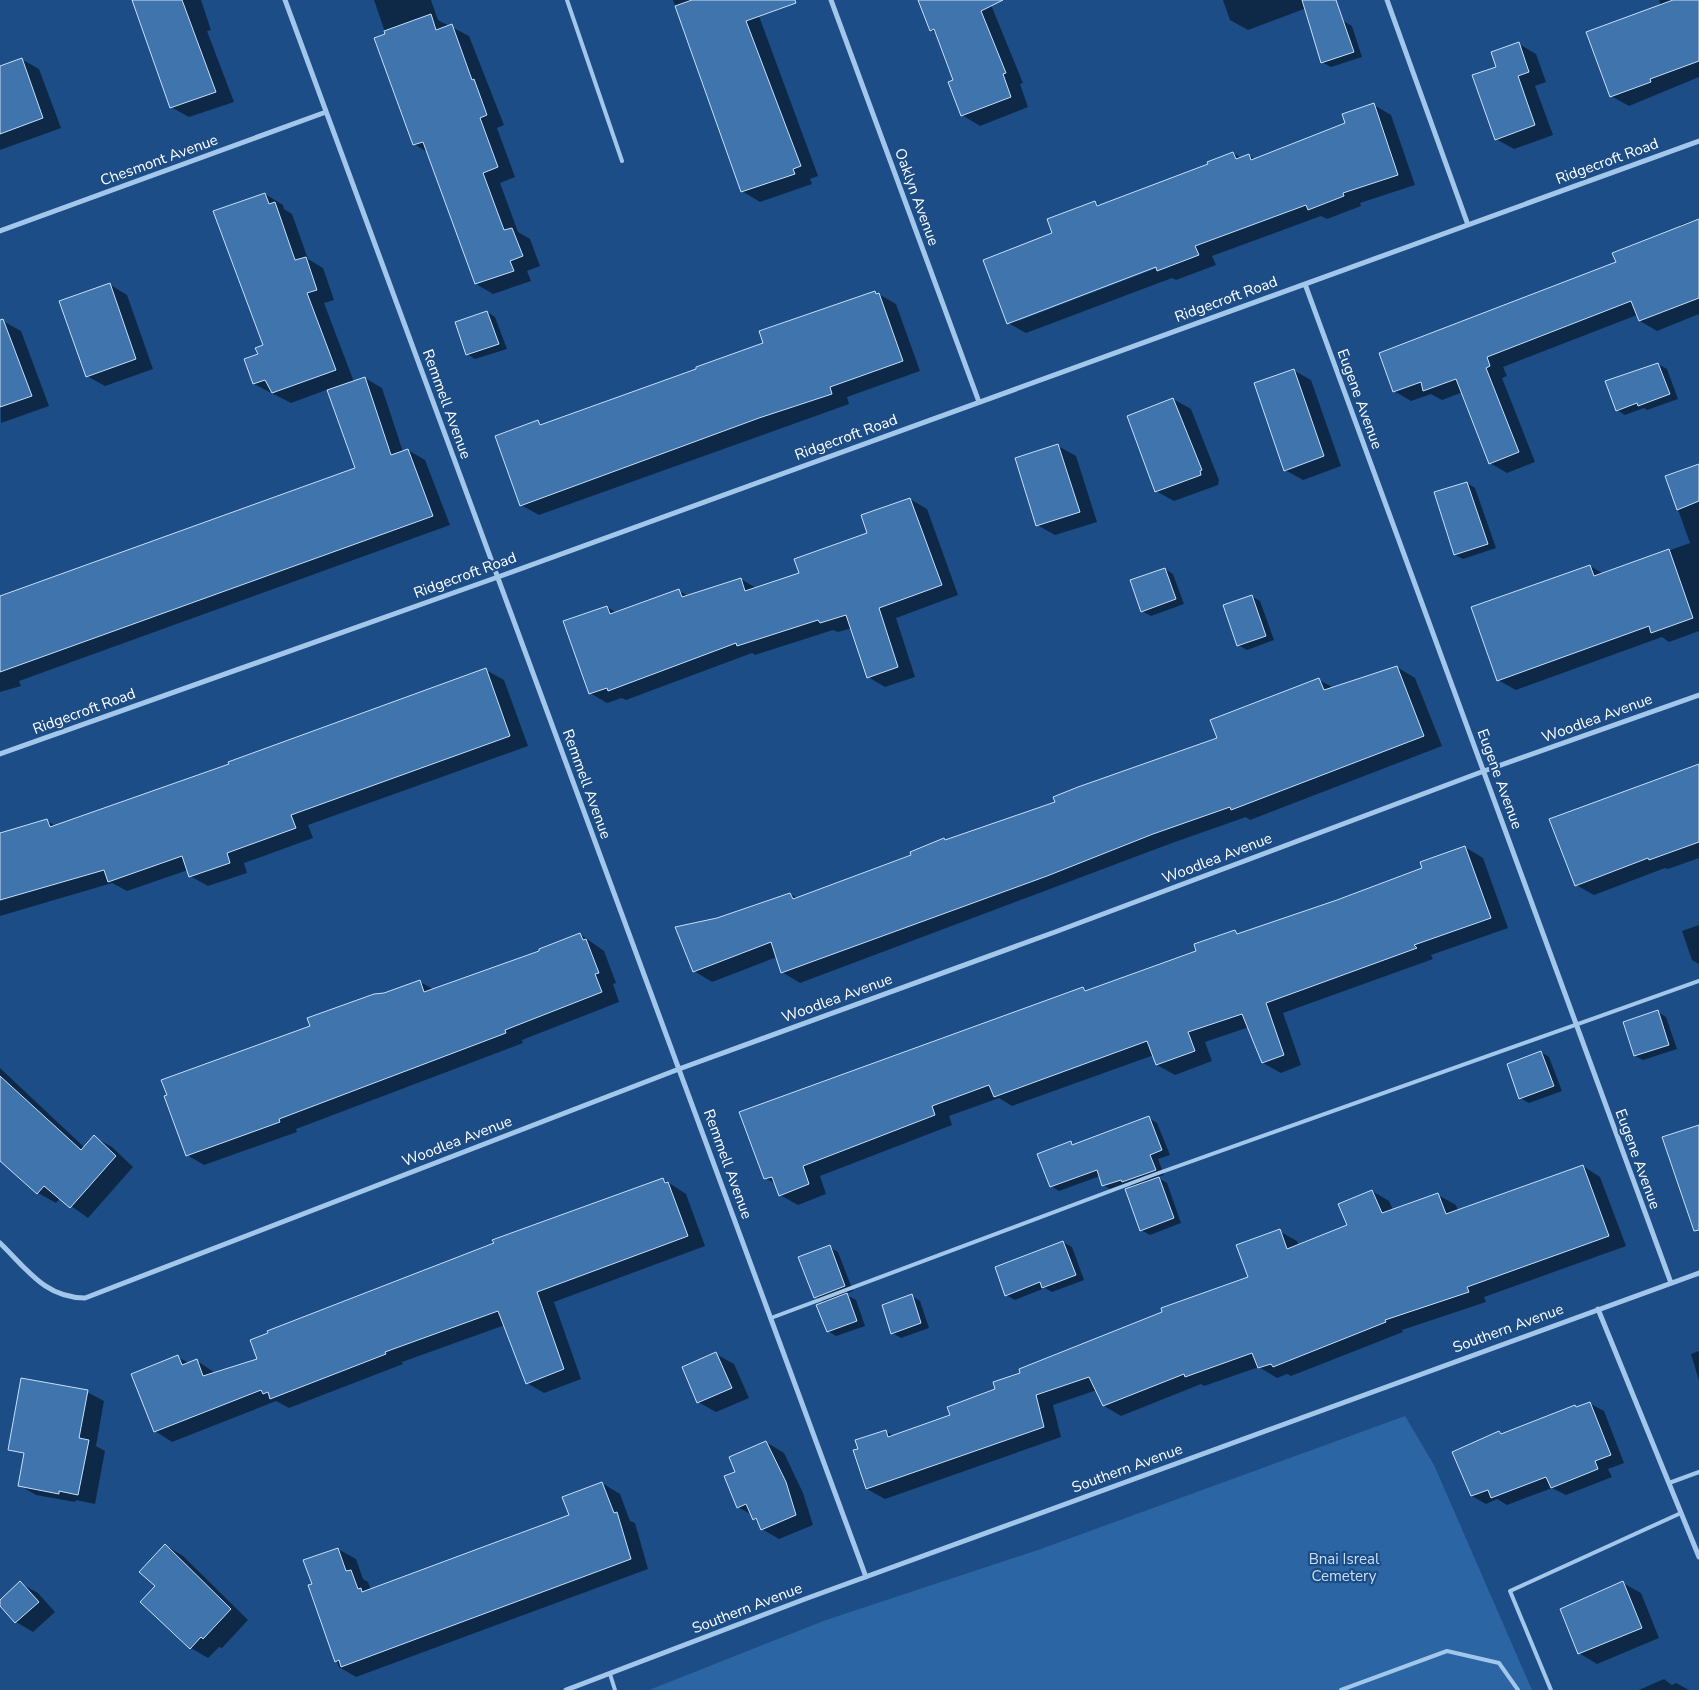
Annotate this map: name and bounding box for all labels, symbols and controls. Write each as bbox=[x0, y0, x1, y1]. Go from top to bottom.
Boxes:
street label: Chesmont Avenue bbox=[97, 129, 221, 191]
street label: Ridgecroft Road bbox=[1553, 133, 1661, 189]
street label: Oaklyn Avenue bbox=[890, 145, 944, 249]
street label: Ridgecroft Road bbox=[1172, 271, 1280, 327]
street label: Remmell Avenue bbox=[418, 346, 476, 462]
street label: Eugene Avenue bbox=[1333, 346, 1387, 452]
street label: Ridgecroft Road bbox=[792, 409, 900, 465]
street label: Ridgecroft Road bbox=[411, 547, 519, 603]
street label: Ridgecroft Road bbox=[30, 683, 138, 739]
street label: Woodlea Avenue bbox=[1539, 689, 1655, 747]
street label: Remmell Avenue bbox=[558, 726, 616, 842]
street label: Eugene Avenue bbox=[1473, 726, 1527, 832]
street label: Woodlea Avenue bbox=[1159, 828, 1275, 888]
street label: Woodlea Avenue bbox=[779, 969, 895, 1027]
street label: Remmell Avenue bbox=[699, 1106, 757, 1222]
street label: Eugene Avenue bbox=[1611, 1106, 1665, 1212]
street label: Woodlea Avenue bbox=[399, 1111, 515, 1171]
street label: Southern Avenue bbox=[1450, 1299, 1566, 1357]
street label: Southern Avenue bbox=[1069, 1439, 1185, 1497]
park label: Bnai Isreal Cemetery bbox=[1309, 1549, 1380, 1586]
street label: Southern Avenue bbox=[689, 1578, 805, 1638]

